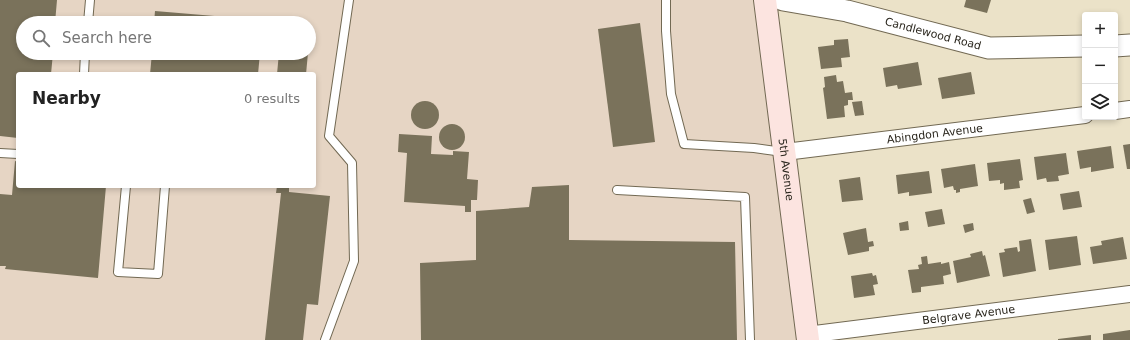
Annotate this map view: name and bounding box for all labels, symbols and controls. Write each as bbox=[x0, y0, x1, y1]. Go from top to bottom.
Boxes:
map controls bbox=[1082, 12, 1118, 120]
button: + bbox=[1082, 12, 1118, 48]
street label: Candlewood Road bbox=[884, 15, 983, 53]
search box bbox=[16, 16, 316, 60]
icon: search bbox=[30, 27, 52, 49]
text: Search here bbox=[62, 29, 152, 47]
button: − bbox=[1082, 48, 1118, 84]
button: layers bbox=[1082, 84, 1118, 120]
text: Nearby bbox=[32, 88, 101, 108]
text: 0 results bbox=[244, 91, 300, 106]
street label: Abingdon Avenue bbox=[886, 122, 984, 146]
street label: 5th Avenue bbox=[776, 138, 796, 202]
street label: Belgrave Avenue bbox=[922, 303, 1016, 327]

